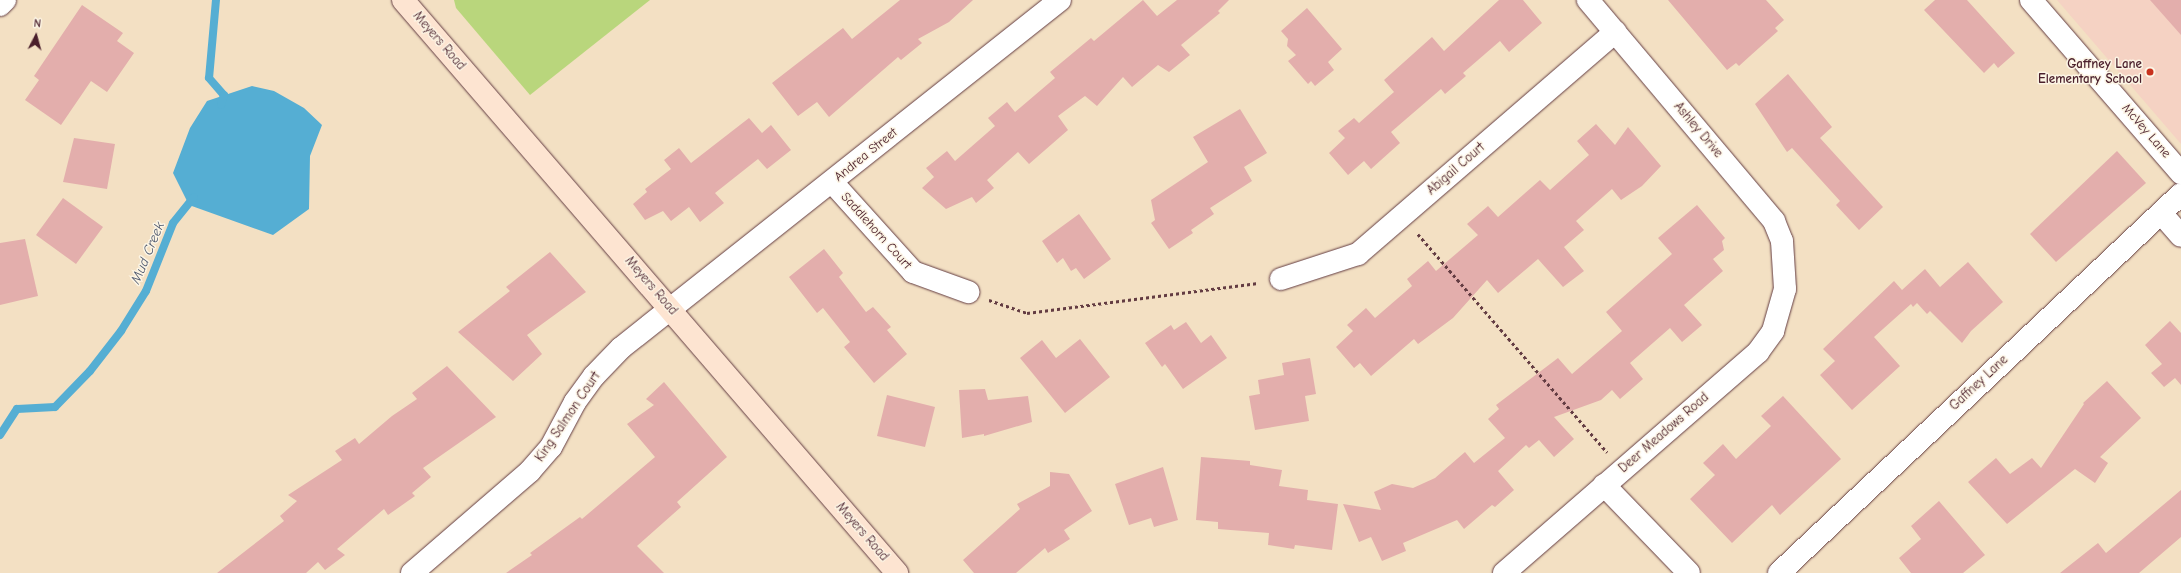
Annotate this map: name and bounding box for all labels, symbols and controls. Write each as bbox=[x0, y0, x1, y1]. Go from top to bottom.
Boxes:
street label: Meyers Road bbox=[409, 9, 469, 73]
north arrow bbox=[16, 16, 56, 56]
text: N bbox=[33, 17, 42, 30]
place label: Gaffney Lane Elementary School bbox=[2038, 57, 2142, 88]
marker: Gaffney Lane Elementary School bbox=[2145, 67, 2155, 77]
street label: Ashley Drive bbox=[1670, 99, 1726, 161]
street label: McVey Lane bbox=[2118, 101, 2174, 161]
street label: Andrea Street bbox=[831, 125, 901, 185]
street label: Abigail Court bbox=[1424, 140, 1488, 198]
street label: Saddlehorn Court bbox=[837, 189, 915, 273]
water label: Mud Creek bbox=[127, 219, 169, 287]
street label: Meyers Road bbox=[621, 254, 681, 318]
street label: Gaffney Lane bbox=[1947, 352, 2011, 414]
street label: King Salmon Court bbox=[532, 369, 604, 465]
street label: Deer Meadows Road bbox=[1616, 390, 1712, 476]
street label: Meyers Road bbox=[832, 500, 892, 564]

